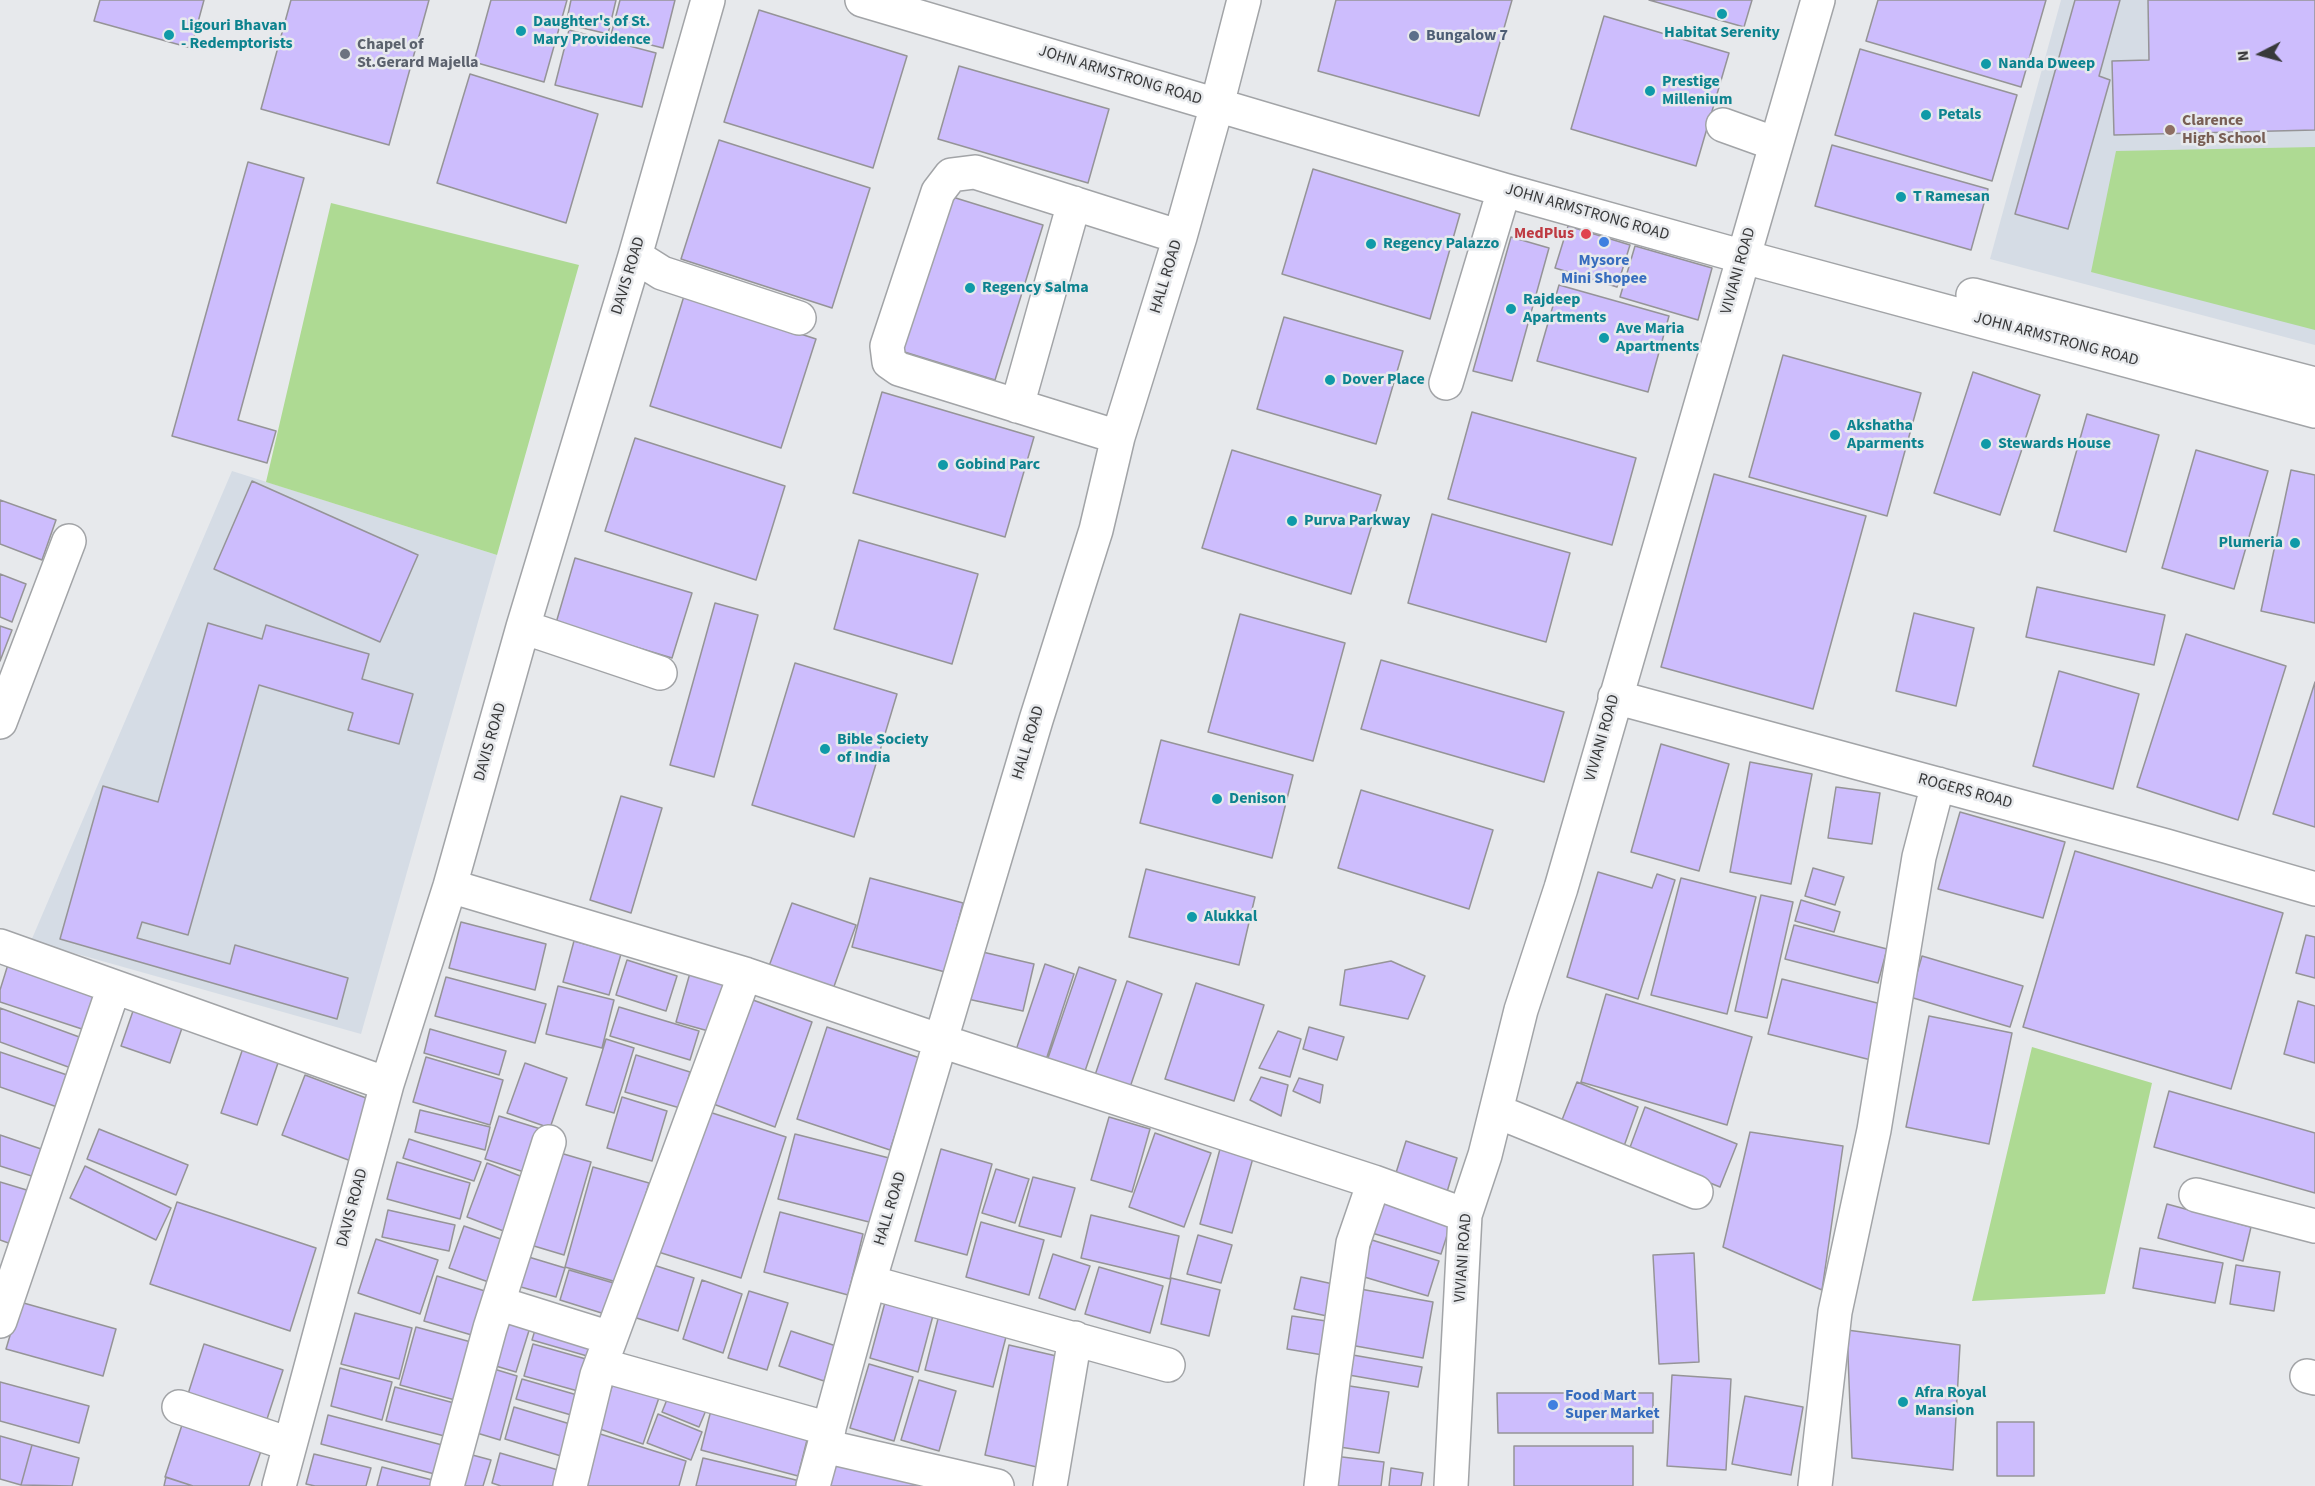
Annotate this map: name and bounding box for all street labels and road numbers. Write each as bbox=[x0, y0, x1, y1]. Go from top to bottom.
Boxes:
street label: JOHN ARMSTRONG ROAD bbox=[1036, 42, 1204, 110]
street label: JOHN ARMSTRONG ROAD bbox=[1503, 180, 1671, 246]
street label: VIVIANI ROAD bbox=[1717, 225, 1761, 317]
street label: DAVIS ROAD bbox=[608, 235, 650, 317]
street label: HALL ROAD bbox=[1147, 238, 1187, 316]
street label: JOHN ARMSTRONG ROAD bbox=[1972, 309, 2140, 371]
street label: VIVIANI ROAD bbox=[1581, 692, 1625, 784]
street label: DAVIS ROAD bbox=[471, 701, 511, 783]
street label: HALL ROAD bbox=[1009, 704, 1049, 782]
street label: ROGERS ROAD bbox=[1916, 770, 2014, 814]
street label: DAVIS ROAD bbox=[333, 1167, 373, 1249]
street label: HALL ROAD bbox=[871, 1170, 911, 1248]
street label: VIVIANI ROAD bbox=[1451, 1213, 1477, 1303]

